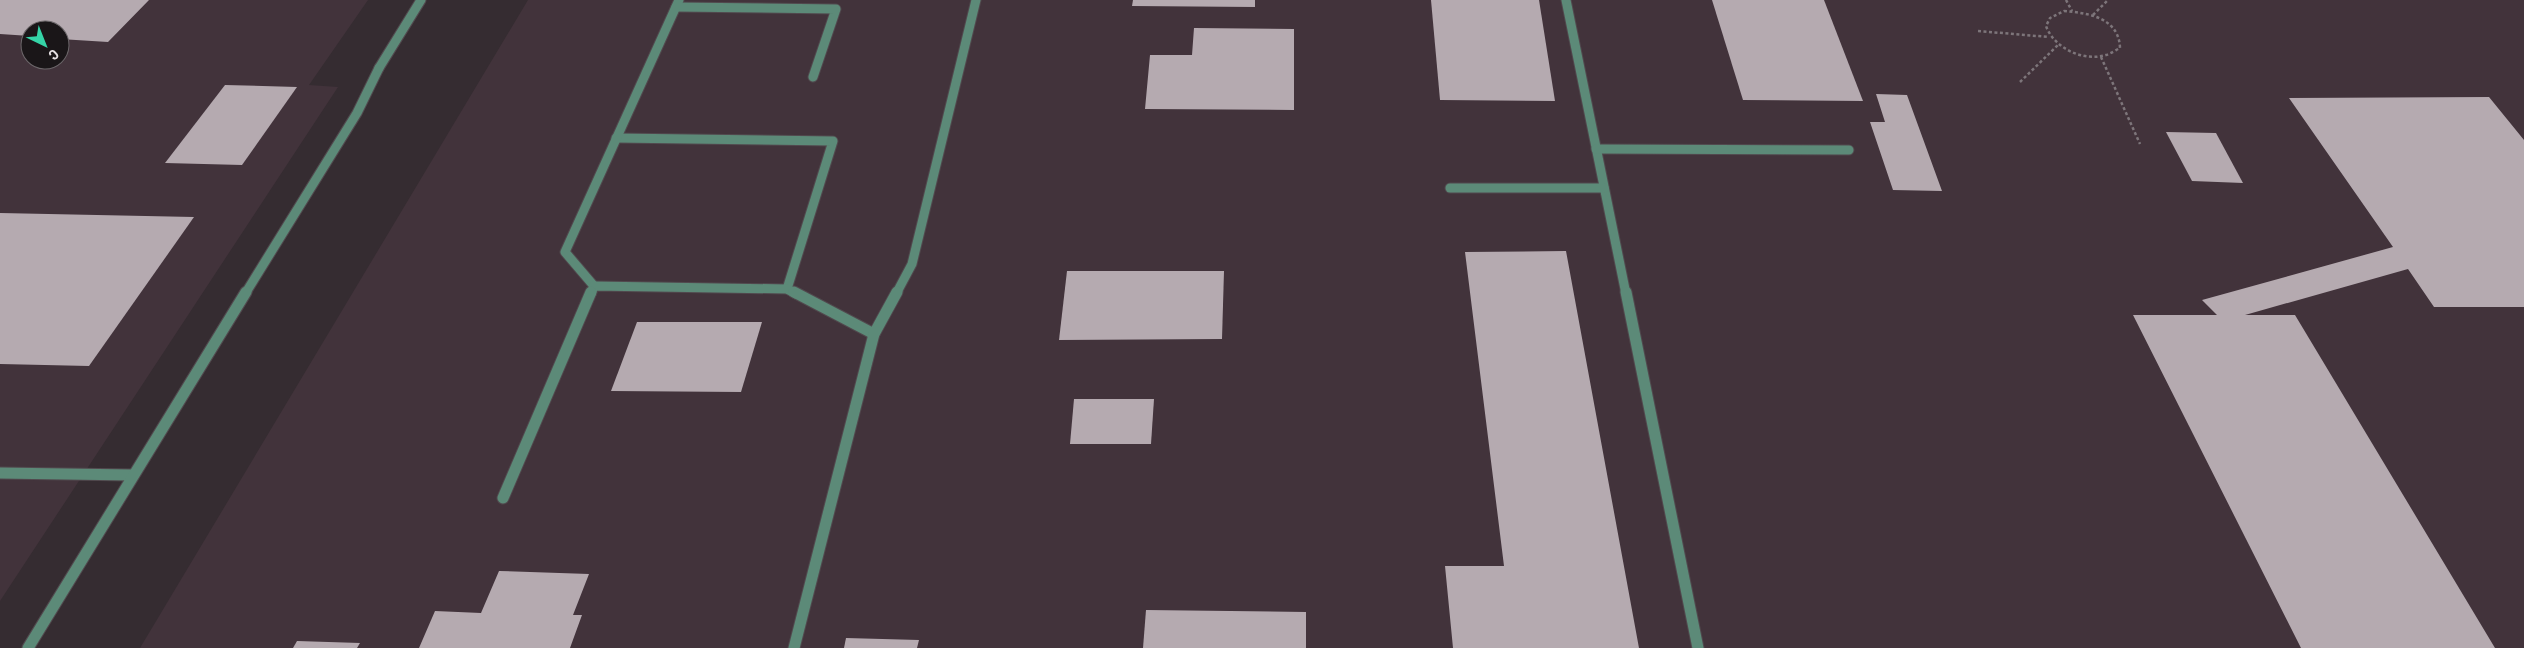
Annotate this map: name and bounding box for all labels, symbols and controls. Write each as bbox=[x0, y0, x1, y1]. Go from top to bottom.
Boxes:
north arrow bbox=[20, 20, 70, 70]
text: С bbox=[45, 46, 62, 63]

